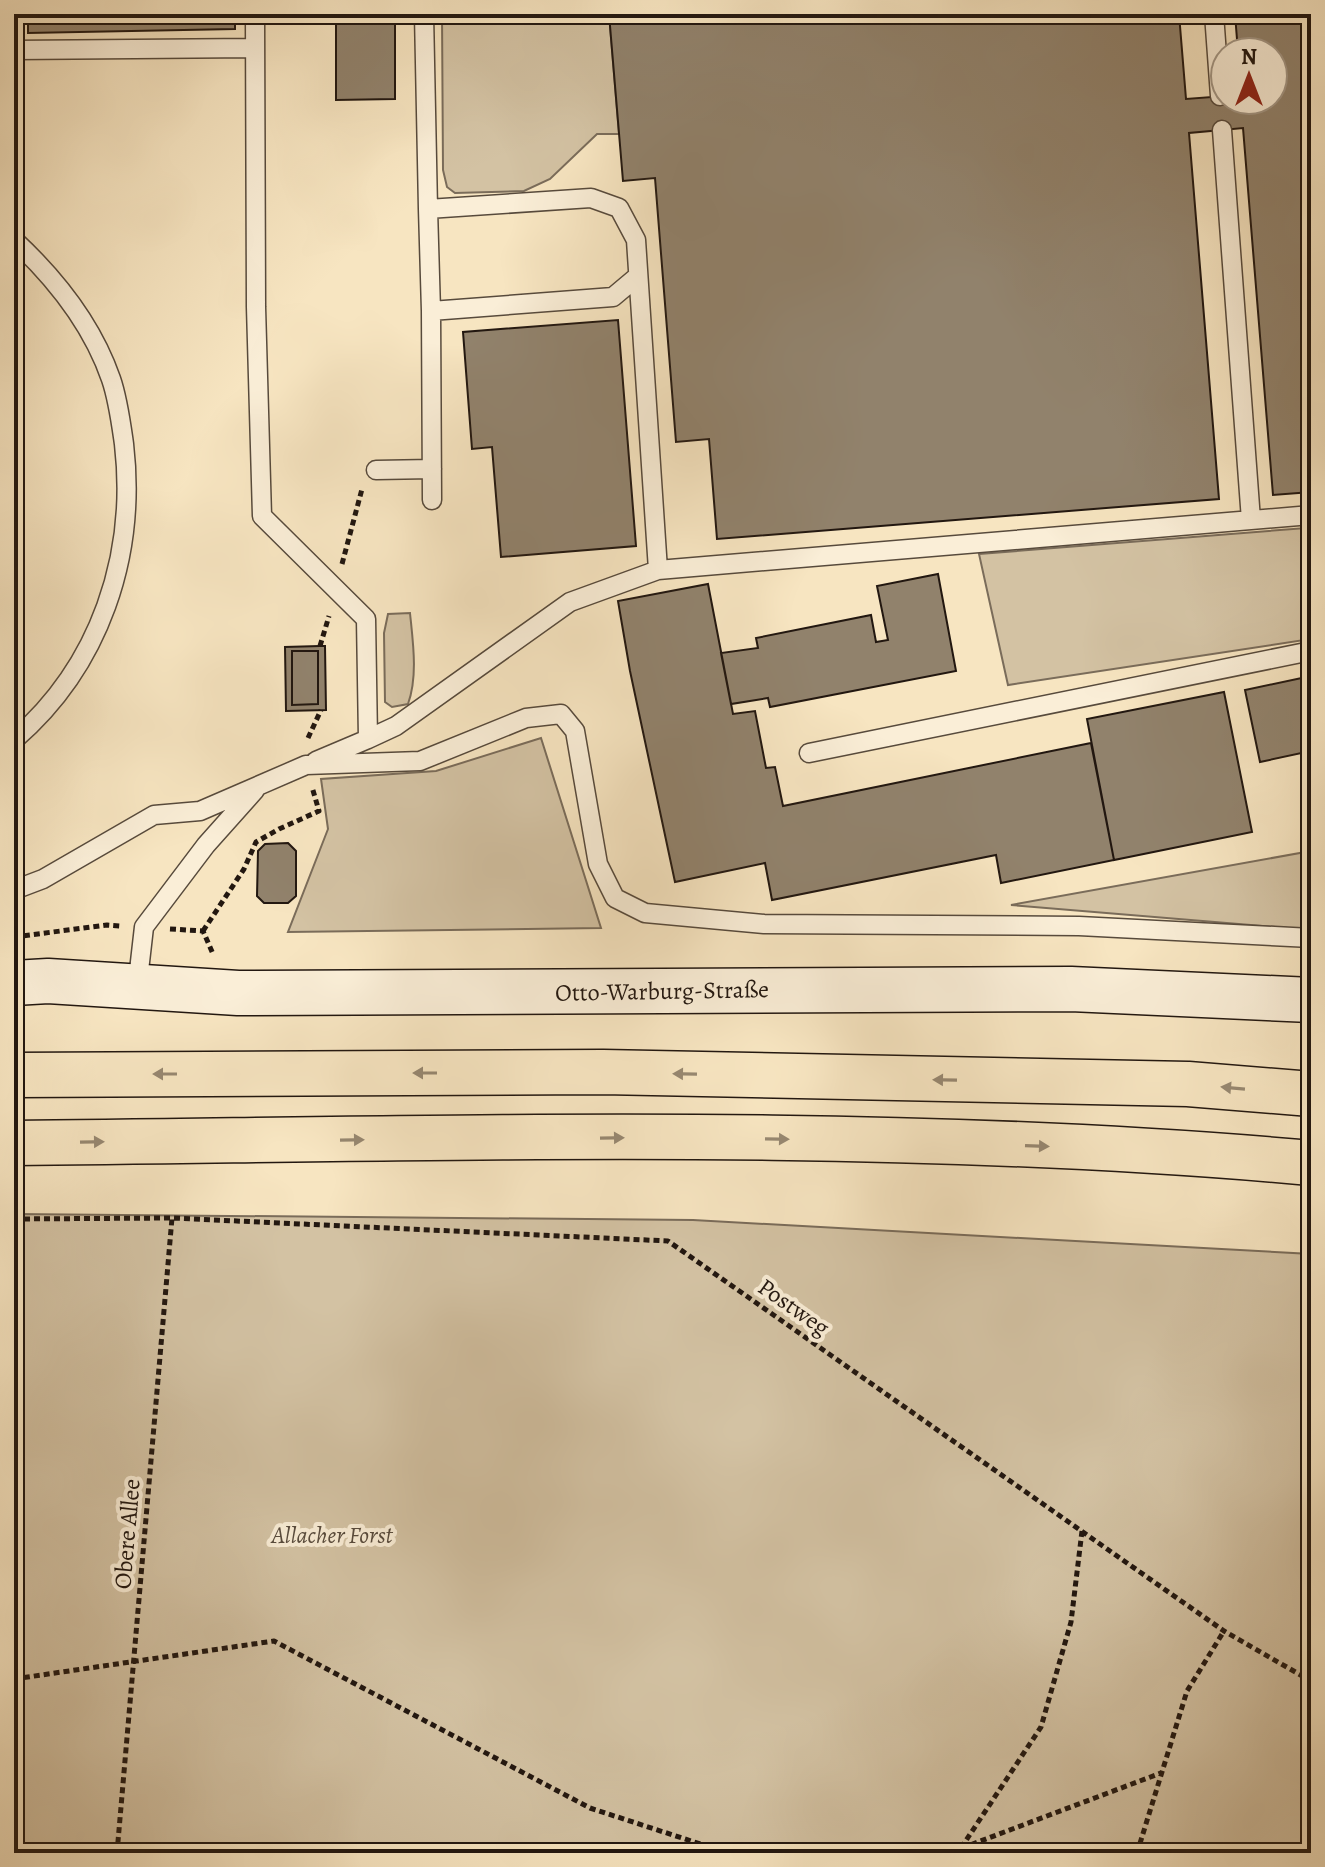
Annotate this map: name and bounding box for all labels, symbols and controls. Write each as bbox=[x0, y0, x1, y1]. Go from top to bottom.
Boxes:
north arrow bbox=[1209, 36, 1289, 116]
text: N bbox=[1241, 42, 1257, 72]
street label: Otto-Warburg-Straße bbox=[555, 973, 769, 1009]
one-way arrow bbox=[412, 1067, 437, 1079]
one-way arrow bbox=[152, 1068, 177, 1080]
one-way arrow bbox=[672, 1068, 697, 1080]
one-way arrow bbox=[932, 1073, 957, 1086]
one-way arrow bbox=[1220, 1081, 1245, 1094]
one-way arrow bbox=[600, 1132, 625, 1144]
one-way arrow bbox=[765, 1132, 790, 1145]
one-way arrow bbox=[340, 1134, 365, 1146]
one-way arrow bbox=[80, 1136, 105, 1148]
one-way arrow bbox=[1025, 1139, 1050, 1152]
street label: Postweg bbox=[752, 1271, 836, 1343]
street label: Obere Allee bbox=[106, 1477, 148, 1591]
park label: Allacher Forst bbox=[270, 1519, 394, 1551]

